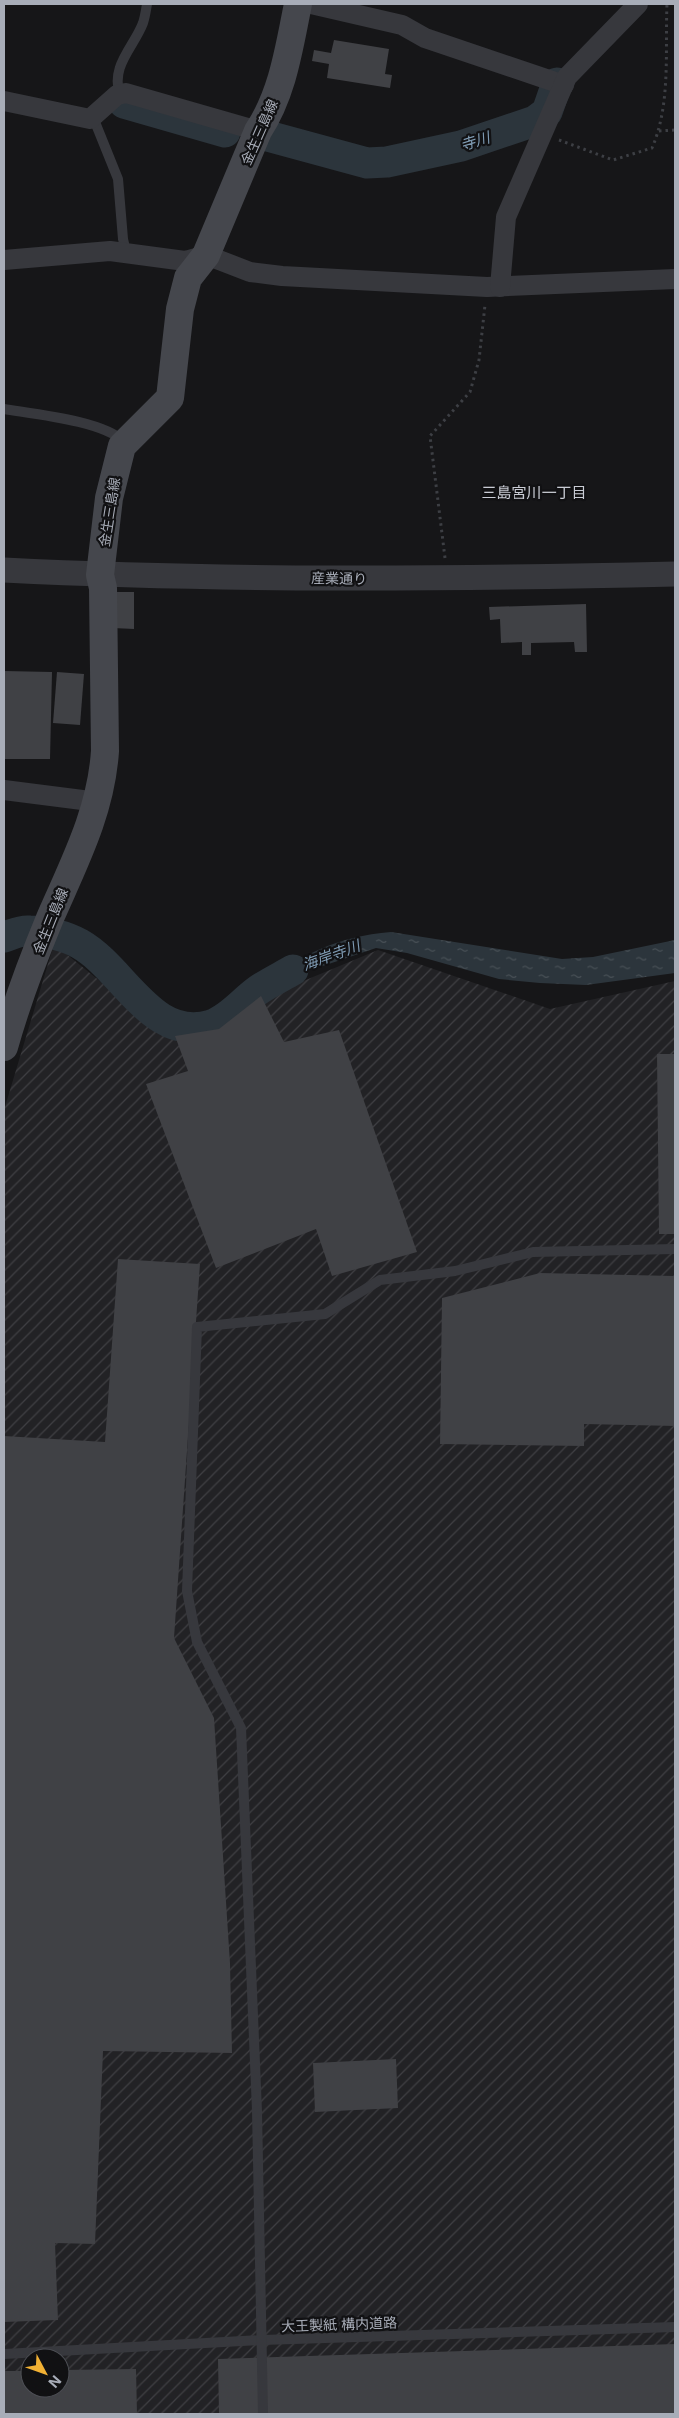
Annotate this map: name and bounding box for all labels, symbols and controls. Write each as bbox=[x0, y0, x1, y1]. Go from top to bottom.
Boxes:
street label: 金生三島線 bbox=[237, 97, 281, 167]
water label: 寺川 bbox=[458, 127, 494, 154]
street label: 金生三島線 bbox=[95, 476, 123, 548]
district label: 三島宮川一丁目 bbox=[481, 483, 587, 502]
street label: 産業通り bbox=[311, 569, 367, 587]
street label: 金生三島線 bbox=[29, 885, 71, 957]
water label: 海岸寺川 bbox=[300, 935, 364, 974]
street label: 大王製紙 構内道路 bbox=[281, 2313, 397, 2335]
north arrow bbox=[20, 2348, 70, 2398]
text: N bbox=[45, 2372, 65, 2391]

